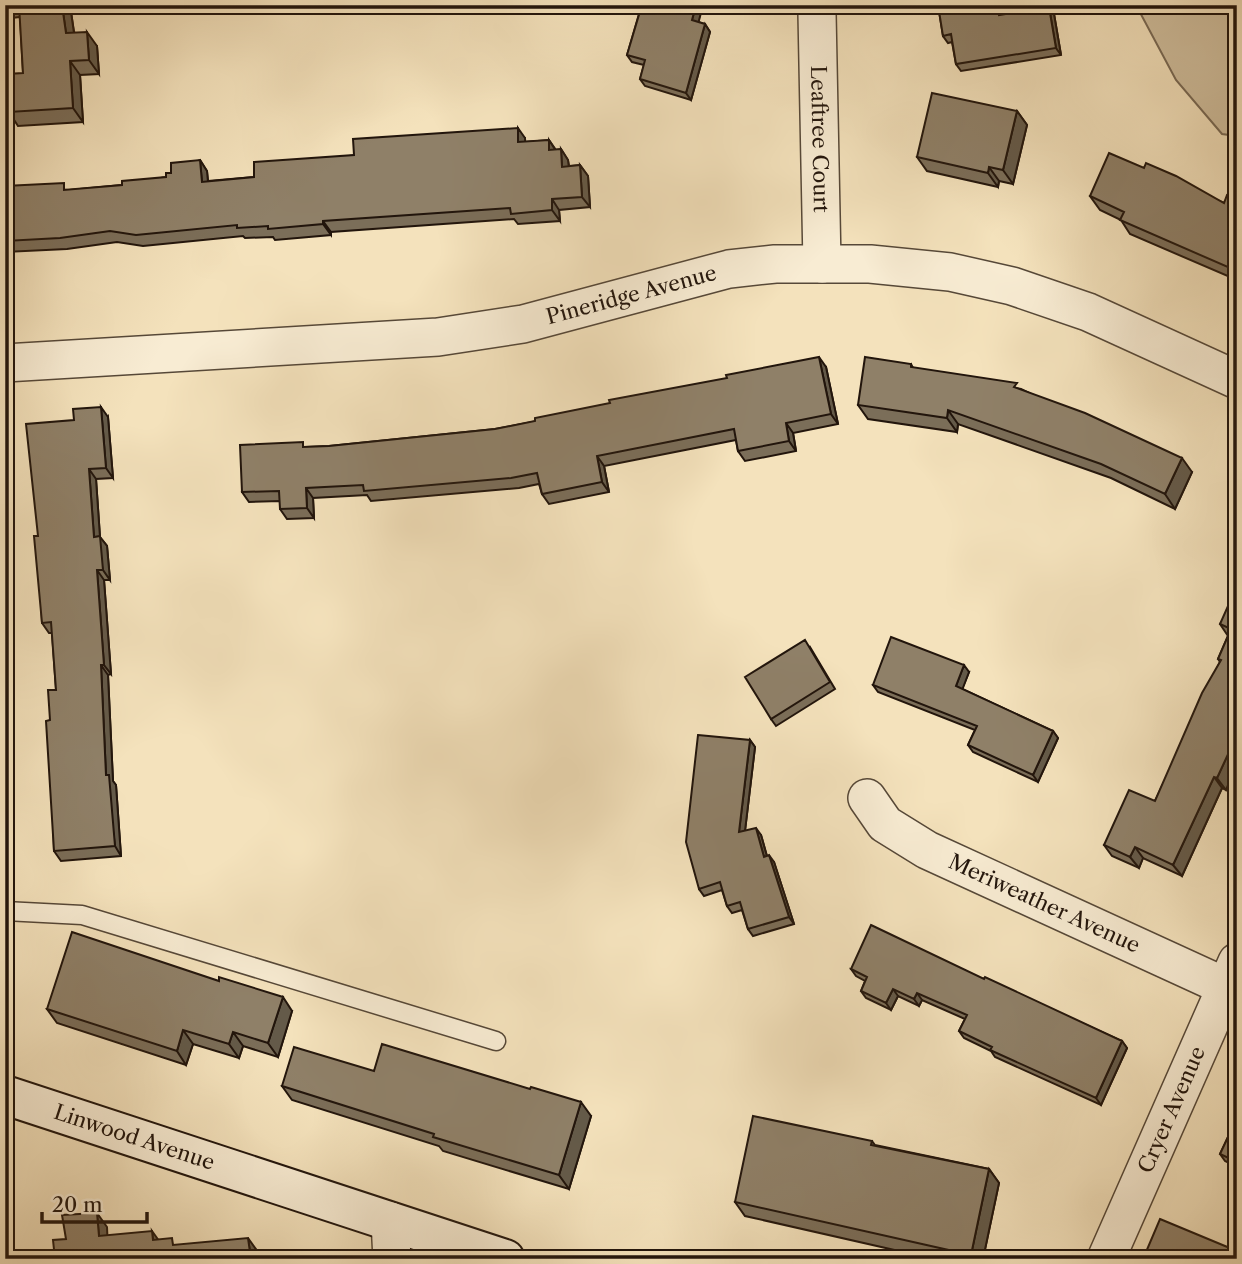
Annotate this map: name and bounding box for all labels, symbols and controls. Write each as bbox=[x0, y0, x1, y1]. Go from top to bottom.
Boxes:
street label: Leaftree Court bbox=[806, 65, 834, 213]
street label: Pineridge Avenue bbox=[543, 260, 719, 329]
street label: Meriweather Avenue bbox=[945, 849, 1144, 958]
street label: Cryer Avenue bbox=[1132, 1042, 1210, 1177]
street label: Linwood Avenue bbox=[51, 1099, 218, 1175]
scale bar bbox=[42, 1180, 147, 1224]
text: 20 m bbox=[52, 1192, 103, 1217]

